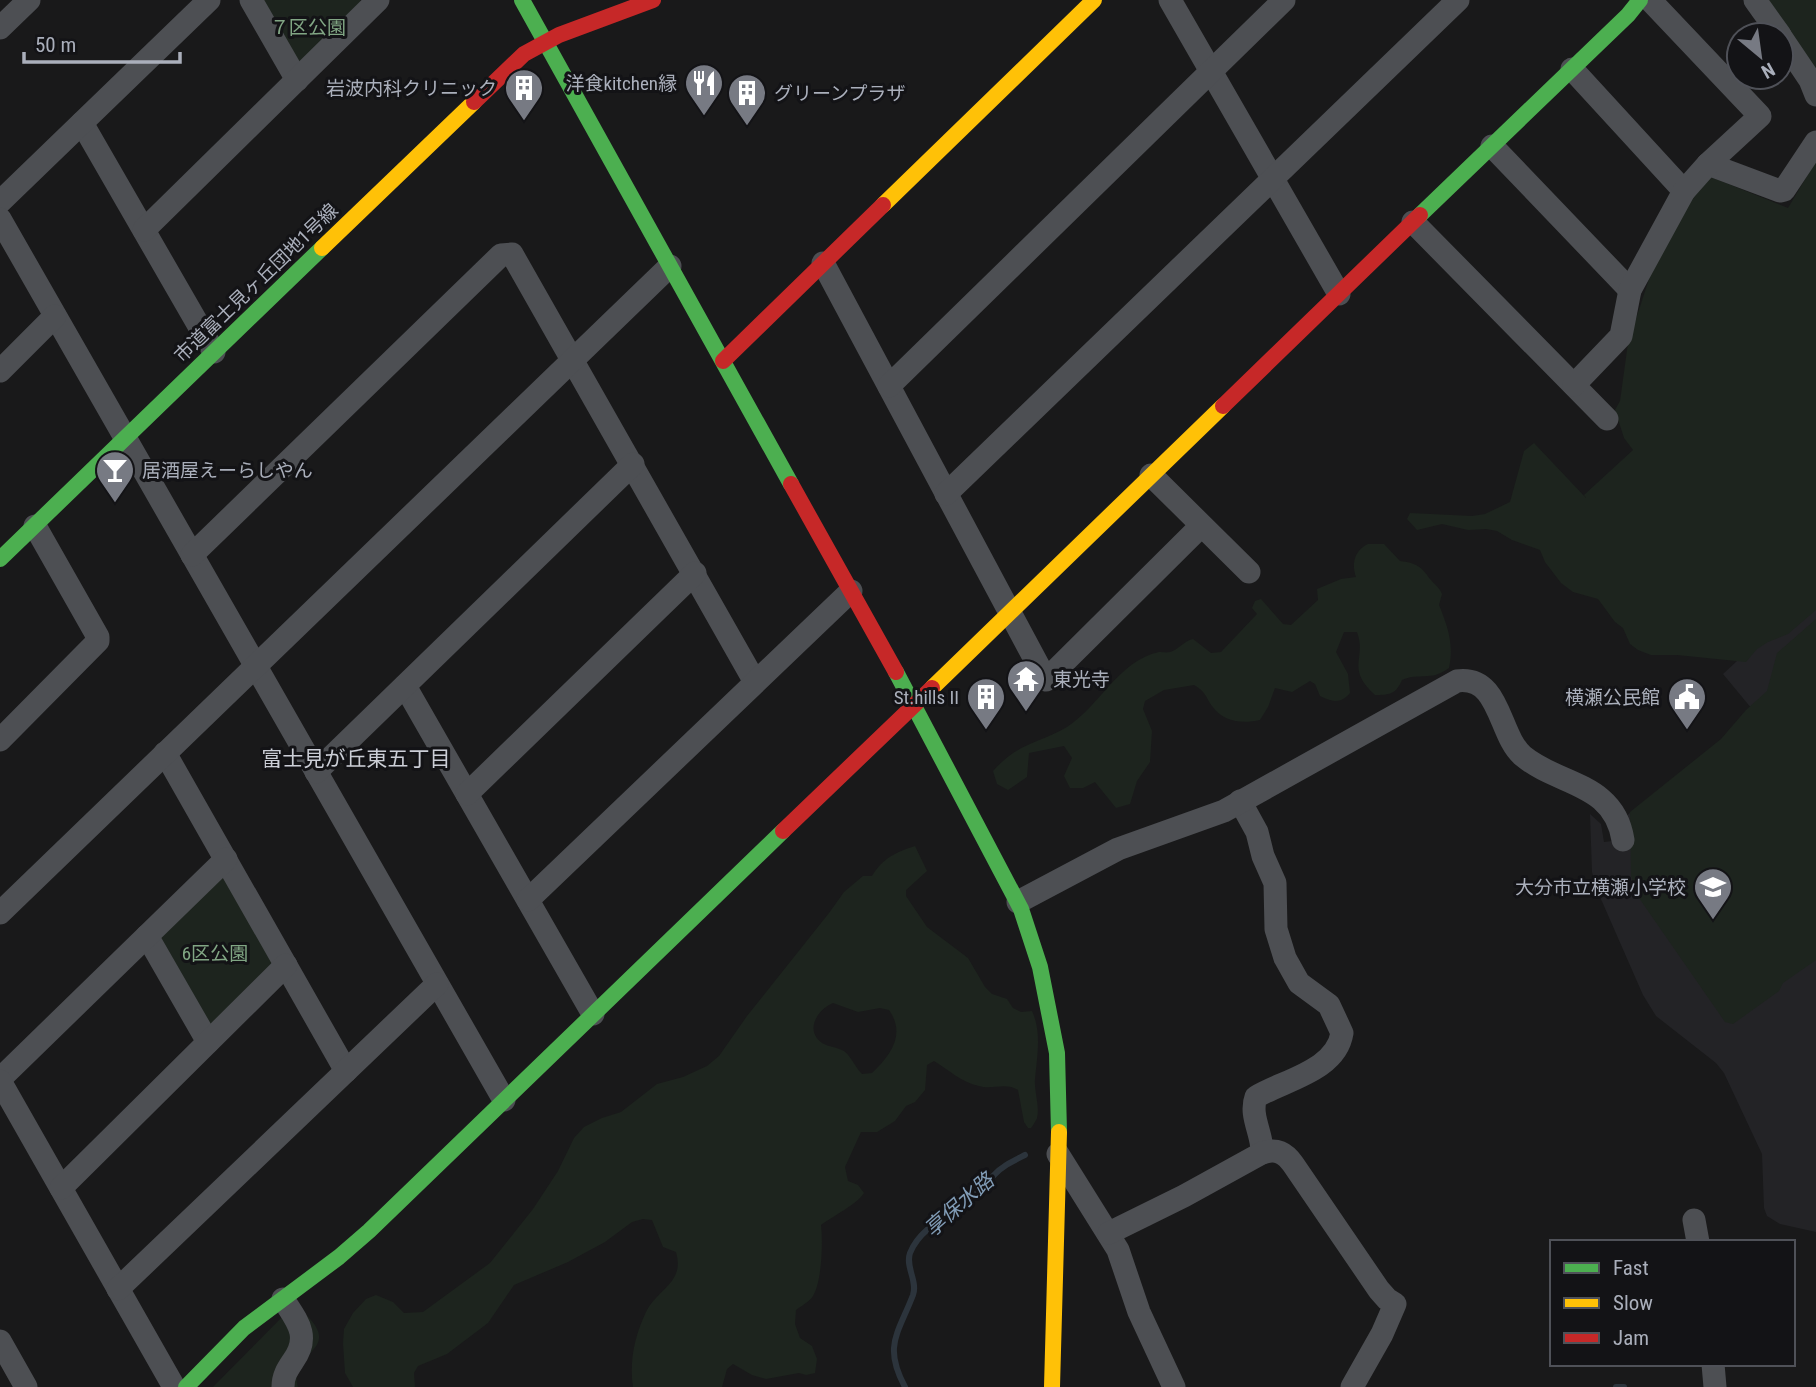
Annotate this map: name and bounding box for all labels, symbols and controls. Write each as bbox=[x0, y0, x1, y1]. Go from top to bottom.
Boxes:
park label: ７区公園 bbox=[270, 16, 346, 39]
scale bar bbox=[24, 21, 180, 65]
north arrow bbox=[1725, 21, 1795, 91]
text: 50 m bbox=[35, 33, 76, 57]
text: N bbox=[1757, 58, 1779, 83]
restaurant icon: 洋食kitchen縁 bbox=[683, 62, 725, 117]
building icon: 岩波内科クリニック bbox=[503, 67, 545, 122]
place label: 洋食kitchen縁 bbox=[565, 72, 677, 95]
building icon: グリーンプラザ bbox=[726, 72, 768, 127]
place label: 岩波内科クリニック bbox=[326, 77, 497, 100]
place label: グリーンプラザ bbox=[774, 82, 905, 105]
street label: 市道富士見ヶ丘団地1号線 bbox=[169, 199, 343, 367]
bar icon: 居酒屋えーらしやん bbox=[94, 449, 136, 504]
place label: 居酒屋えーらしやん bbox=[142, 459, 313, 482]
temple icon: 東光寺 bbox=[1005, 658, 1047, 713]
place label: 東光寺 bbox=[1053, 668, 1110, 691]
building icon: St.hills II bbox=[965, 676, 1007, 731]
public building icon: 横瀬公民館 bbox=[1666, 676, 1708, 731]
place label: St.hills II bbox=[894, 686, 959, 709]
place label: 横瀬公民館 bbox=[1565, 686, 1660, 709]
district label: 富士見が丘東五丁目 bbox=[262, 747, 451, 771]
school or university icon: 大分市立横瀬小学校 bbox=[1692, 866, 1734, 921]
place label: 大分市立横瀬小学校 bbox=[1515, 876, 1686, 899]
park label: 6区公園 bbox=[182, 942, 248, 965]
water label: 享保水路 bbox=[919, 1167, 1000, 1242]
legend bbox=[1550, 1240, 1795, 1366]
text: Fast bbox=[1613, 1256, 1649, 1280]
text: Slow bbox=[1613, 1291, 1653, 1315]
text: Jam bbox=[1613, 1326, 1649, 1350]

